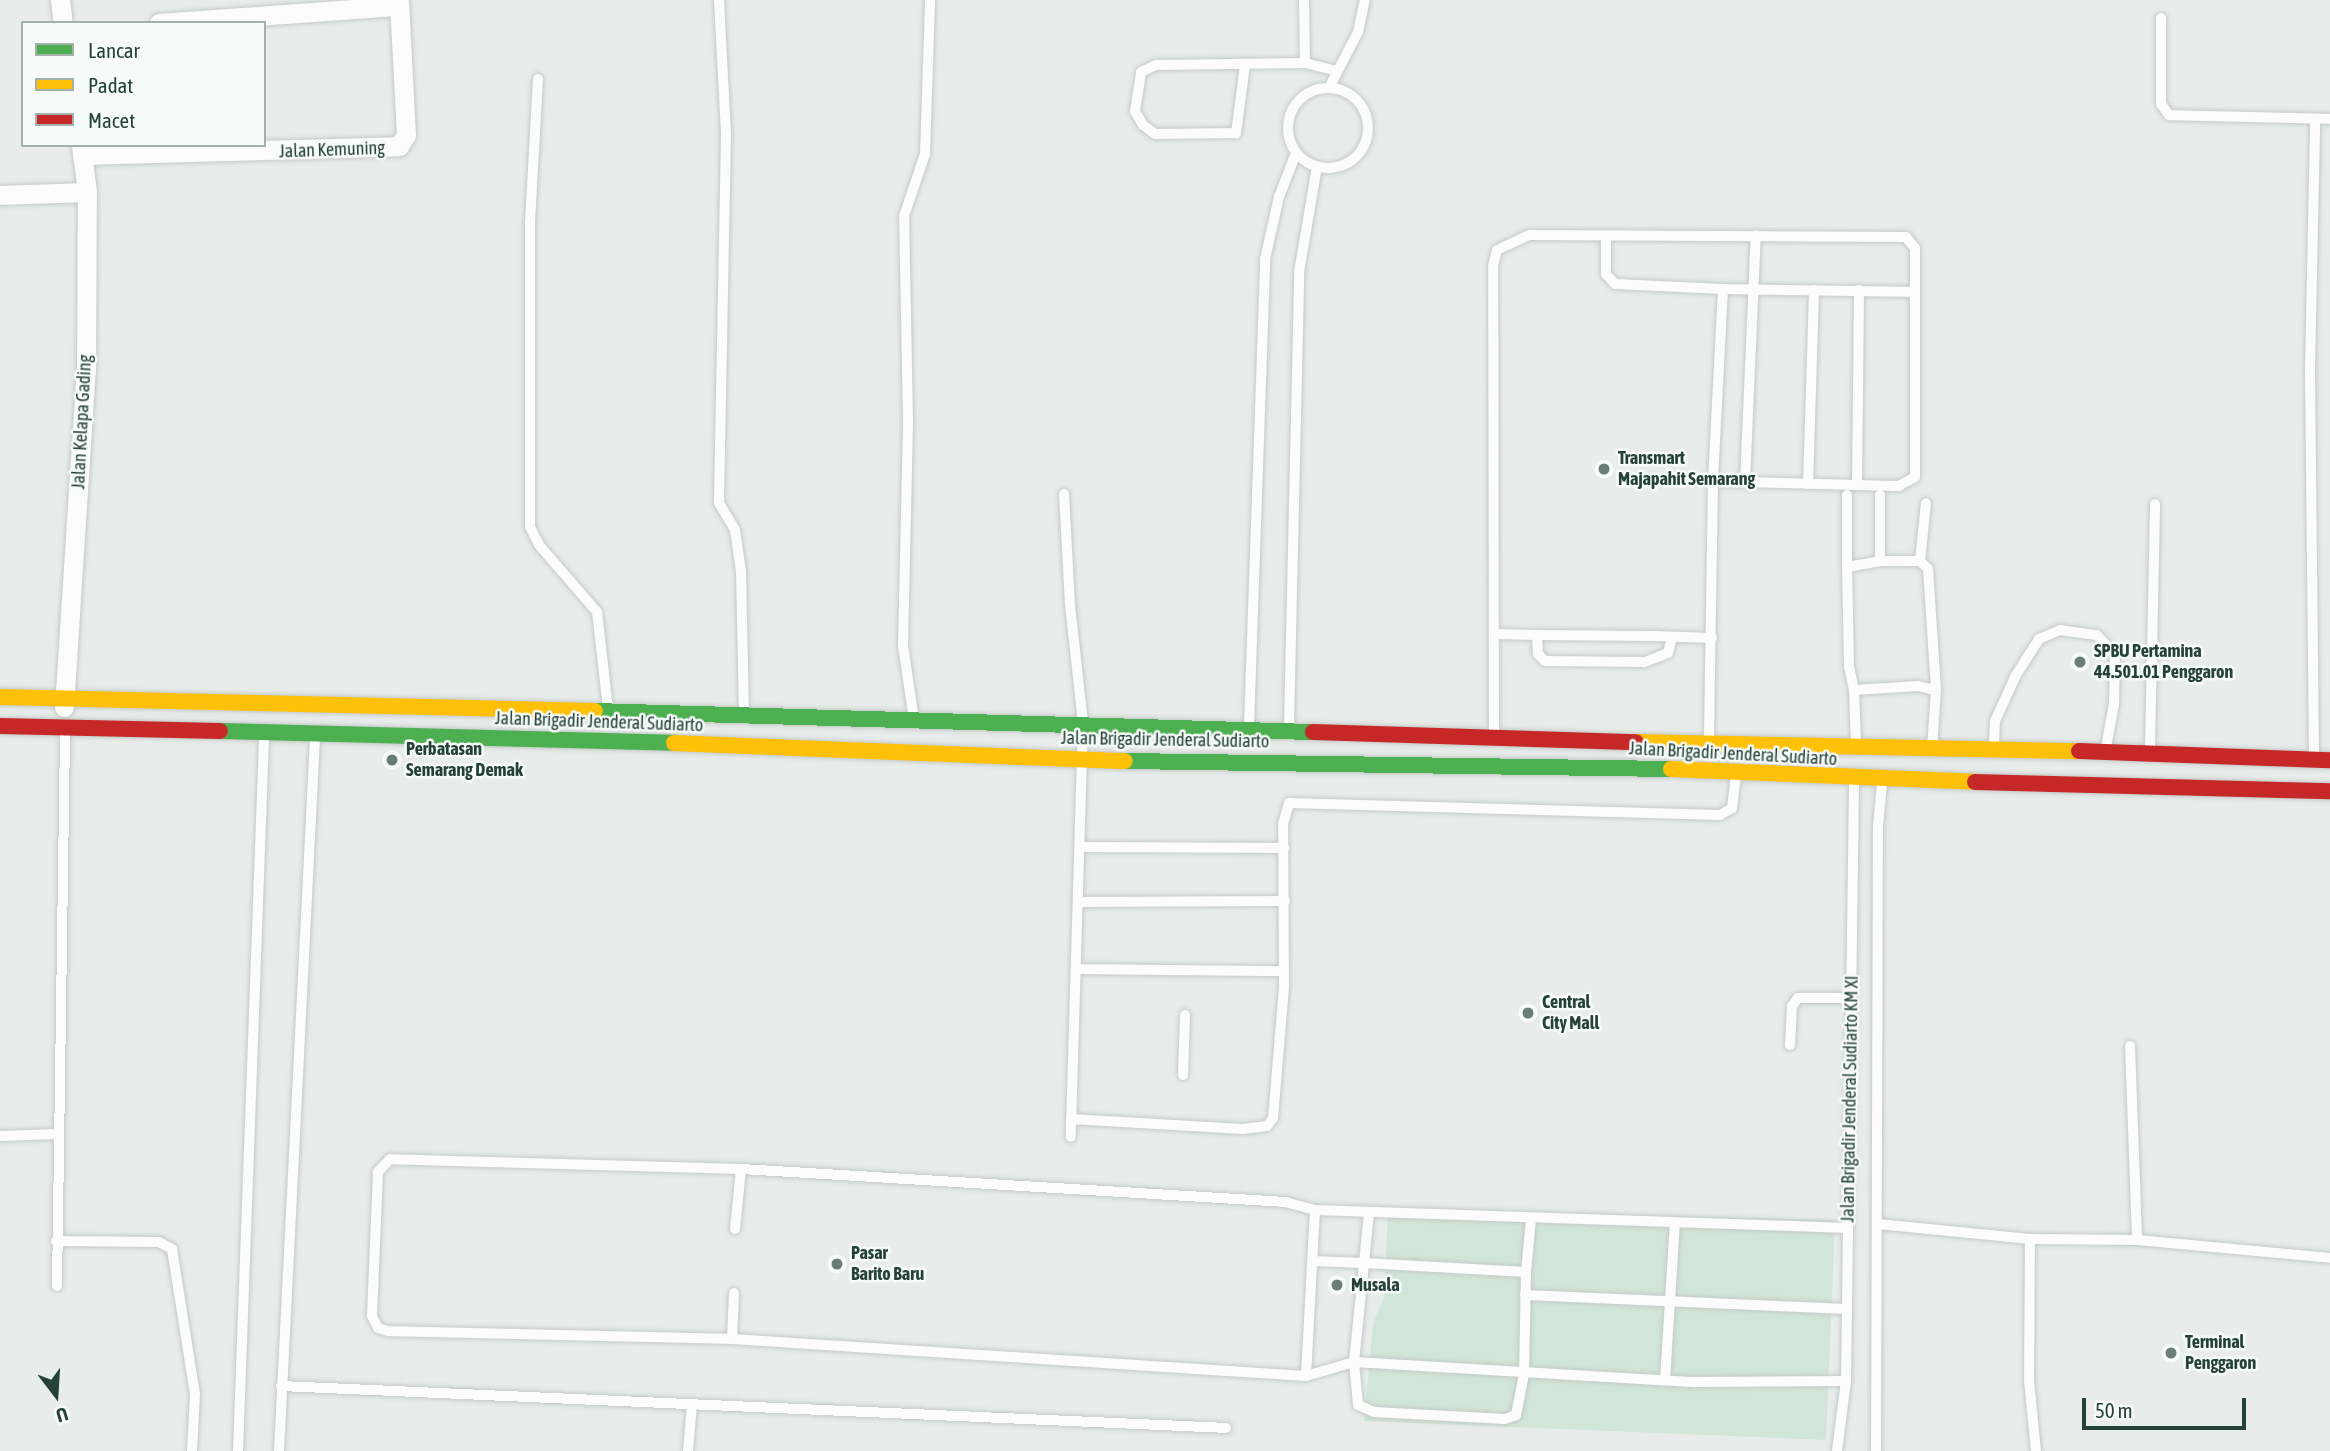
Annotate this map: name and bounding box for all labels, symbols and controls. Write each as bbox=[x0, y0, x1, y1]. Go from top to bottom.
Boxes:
legend bbox=[21, 21, 266, 147]
text: Lancar bbox=[88, 38, 140, 62]
text: Padat bbox=[88, 73, 133, 97]
text: Macet bbox=[88, 108, 135, 132]
street label: Jalan Kemuning bbox=[279, 137, 385, 163]
street label: Jalan Kelapa Gading bbox=[68, 354, 96, 490]
place label: Transmart Majapahit Semarang bbox=[1618, 448, 1755, 490]
marker: Transmart Majapahit Semarang bbox=[1596, 461, 1612, 477]
place label: SPBU Pertamina 44.501.01 Penggaron bbox=[2094, 641, 2233, 684]
marker: SPBU Pertamina 44.501.01 Penggaron bbox=[2072, 654, 2088, 670]
street label: Jalan Brigadir Jenderal Sudiarto bbox=[494, 708, 704, 736]
street label: Jalan Brigadir Jenderal Sudiarto bbox=[1061, 727, 1269, 753]
street label: Jalan Brigadir Jenderal Sudiarto bbox=[1628, 738, 1838, 770]
place label: Perbatasan Semarang Demak bbox=[406, 739, 523, 782]
marker: Perbatasan Semarang Demak bbox=[384, 752, 400, 768]
street label: Jalan Brigadir Jenderal Sudiarto KM XI bbox=[1837, 975, 1863, 1223]
place label: Central City Mall bbox=[1542, 992, 1599, 1034]
marker: Central City Mall bbox=[1520, 1005, 1536, 1021]
place label: Pasar Barito Baru bbox=[851, 1243, 924, 1286]
marker: Pasar Barito Baru bbox=[829, 1256, 845, 1272]
place label: Musala bbox=[1351, 1274, 1400, 1296]
marker: Musala bbox=[1329, 1277, 1345, 1293]
place label: Terminal Penggaron bbox=[2185, 1332, 2256, 1374]
marker: Terminal Penggaron bbox=[2163, 1345, 2179, 1361]
north arrow bbox=[21, 1360, 91, 1430]
scale bar bbox=[2085, 1384, 2250, 1428]
text: 50 m bbox=[2095, 1398, 2133, 1422]
text: U bbox=[54, 1403, 71, 1427]

